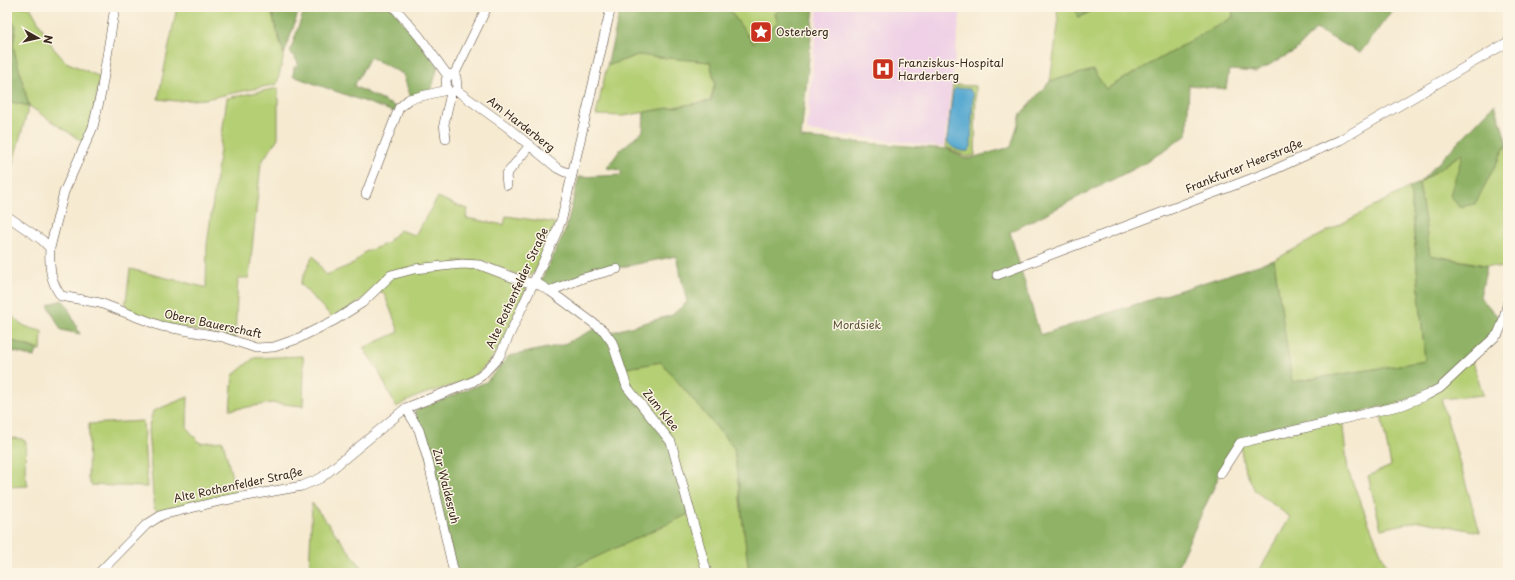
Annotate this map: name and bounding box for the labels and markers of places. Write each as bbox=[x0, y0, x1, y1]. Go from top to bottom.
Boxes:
place icon: Osterberg bbox=[748, 19, 774, 45]
place label: Osterberg bbox=[776, 23, 829, 40]
place label: Franziskus-Hospital Harderberg bbox=[898, 54, 1004, 84]
hospital icon: Franziskus-Hospital Harderberg bbox=[870, 56, 896, 82]

